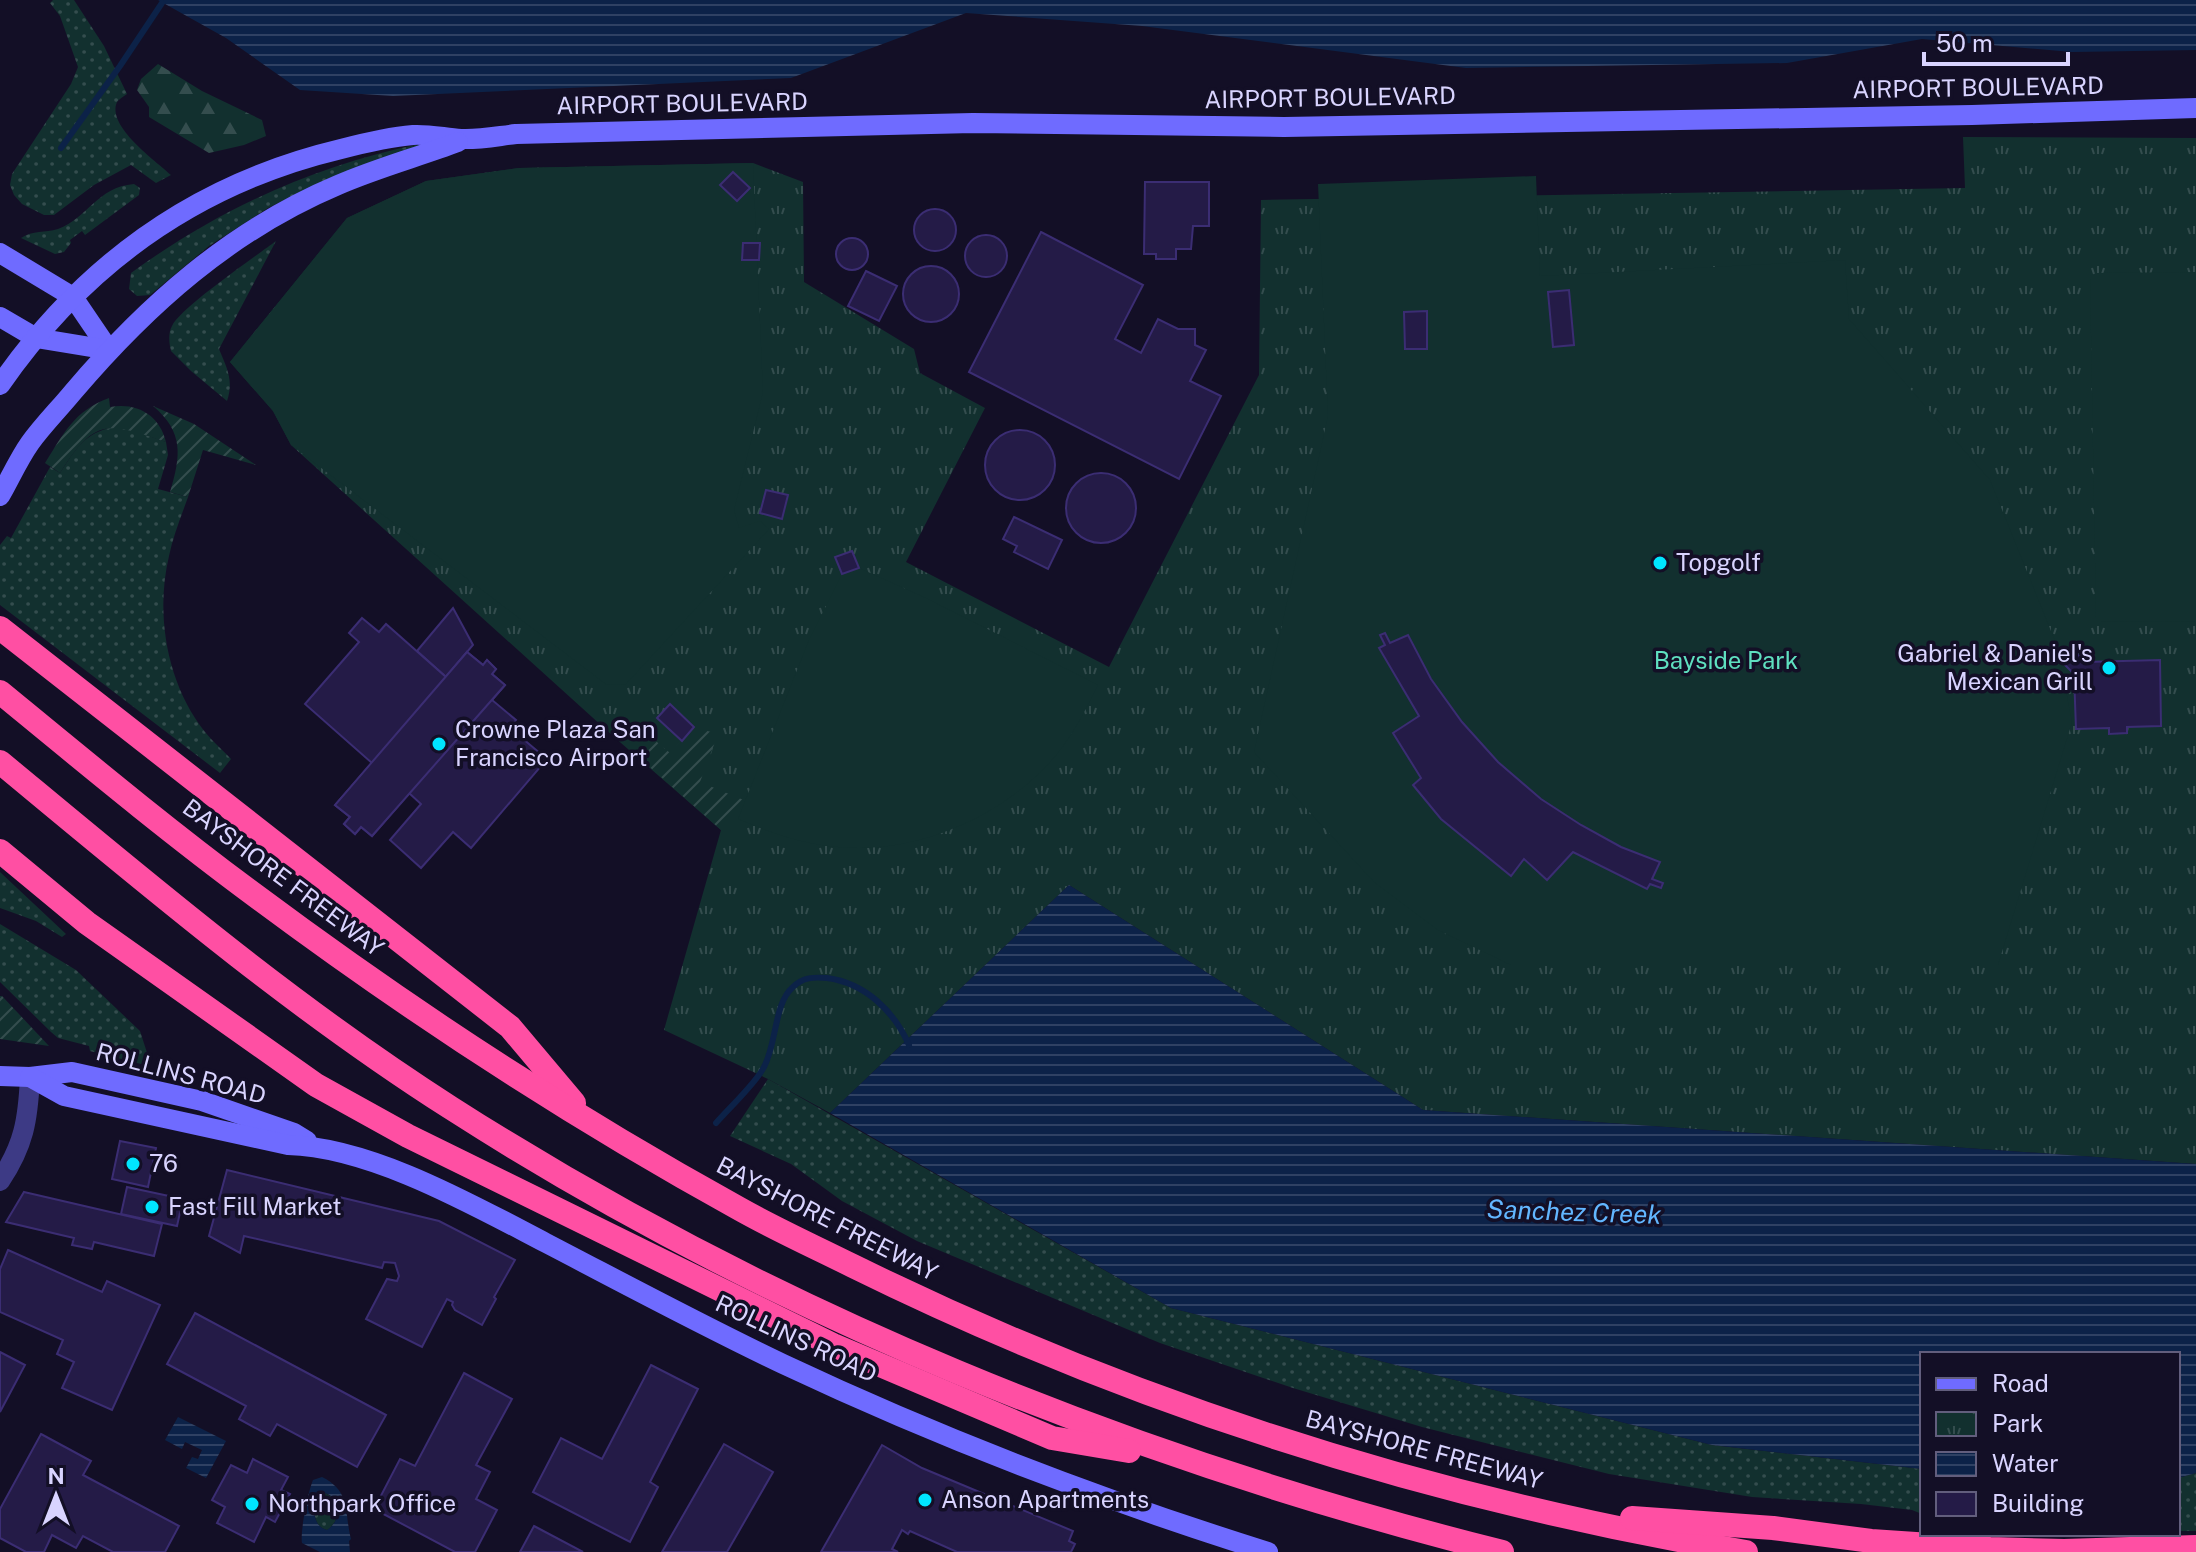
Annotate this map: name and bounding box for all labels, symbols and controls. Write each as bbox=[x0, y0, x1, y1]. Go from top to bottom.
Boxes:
scale bar bbox=[1924, 16, 2068, 66]
text: 50 m bbox=[1936, 29, 1993, 57]
street label: AIRPORT BOULEVARD bbox=[1852, 71, 2104, 103]
street label: AIRPORT BOULEVARD bbox=[1204, 81, 1456, 113]
street label: AIRPORT BOULEVARD bbox=[556, 87, 808, 119]
place label: Topgolf bbox=[1676, 548, 1761, 576]
marker: Topgolf bbox=[1651, 554, 1669, 572]
place label: Gabriel & Daniel's Mexican Grill bbox=[1897, 639, 2093, 695]
park label: Bayside Park bbox=[1654, 646, 1798, 674]
marker: Gabriel & Daniel's Mexican Grill bbox=[2100, 659, 2118, 677]
place label: Crowne Plaza San Francisco Airport bbox=[455, 715, 656, 771]
marker: Crowne Plaza San Francisco Airport bbox=[430, 735, 448, 753]
street label: BAYSHORE FREEWAY bbox=[178, 793, 390, 962]
street label: ROLLINS ROAD bbox=[93, 1037, 269, 1109]
place label: 76 bbox=[149, 1149, 178, 1177]
street label: BAYSHORE FREEWAY bbox=[712, 1150, 943, 1286]
marker: 76 bbox=[124, 1155, 142, 1173]
place label: Fast Fill Market bbox=[168, 1192, 342, 1220]
water label: Sanchez Creek bbox=[1486, 1193, 1662, 1230]
marker: Fast Fill Market bbox=[143, 1198, 161, 1216]
street label: ROLLINS ROAD bbox=[711, 1289, 881, 1388]
legend bbox=[1920, 1352, 2180, 1536]
text: Road bbox=[1992, 1369, 2049, 1397]
street label: BAYSHORE FREEWAY bbox=[1303, 1404, 1546, 1494]
text: Park bbox=[1992, 1409, 2043, 1437]
text: Water bbox=[1992, 1449, 2059, 1477]
north arrow bbox=[16, 1456, 96, 1536]
text: N bbox=[47, 1463, 65, 1489]
place label: Anson Apartments bbox=[941, 1485, 1149, 1513]
place label: Northpark Office bbox=[268, 1489, 456, 1517]
text: Building bbox=[1992, 1489, 2084, 1517]
marker: Anson Apartments bbox=[916, 1491, 934, 1509]
marker: Northpark Office bbox=[243, 1495, 261, 1513]

